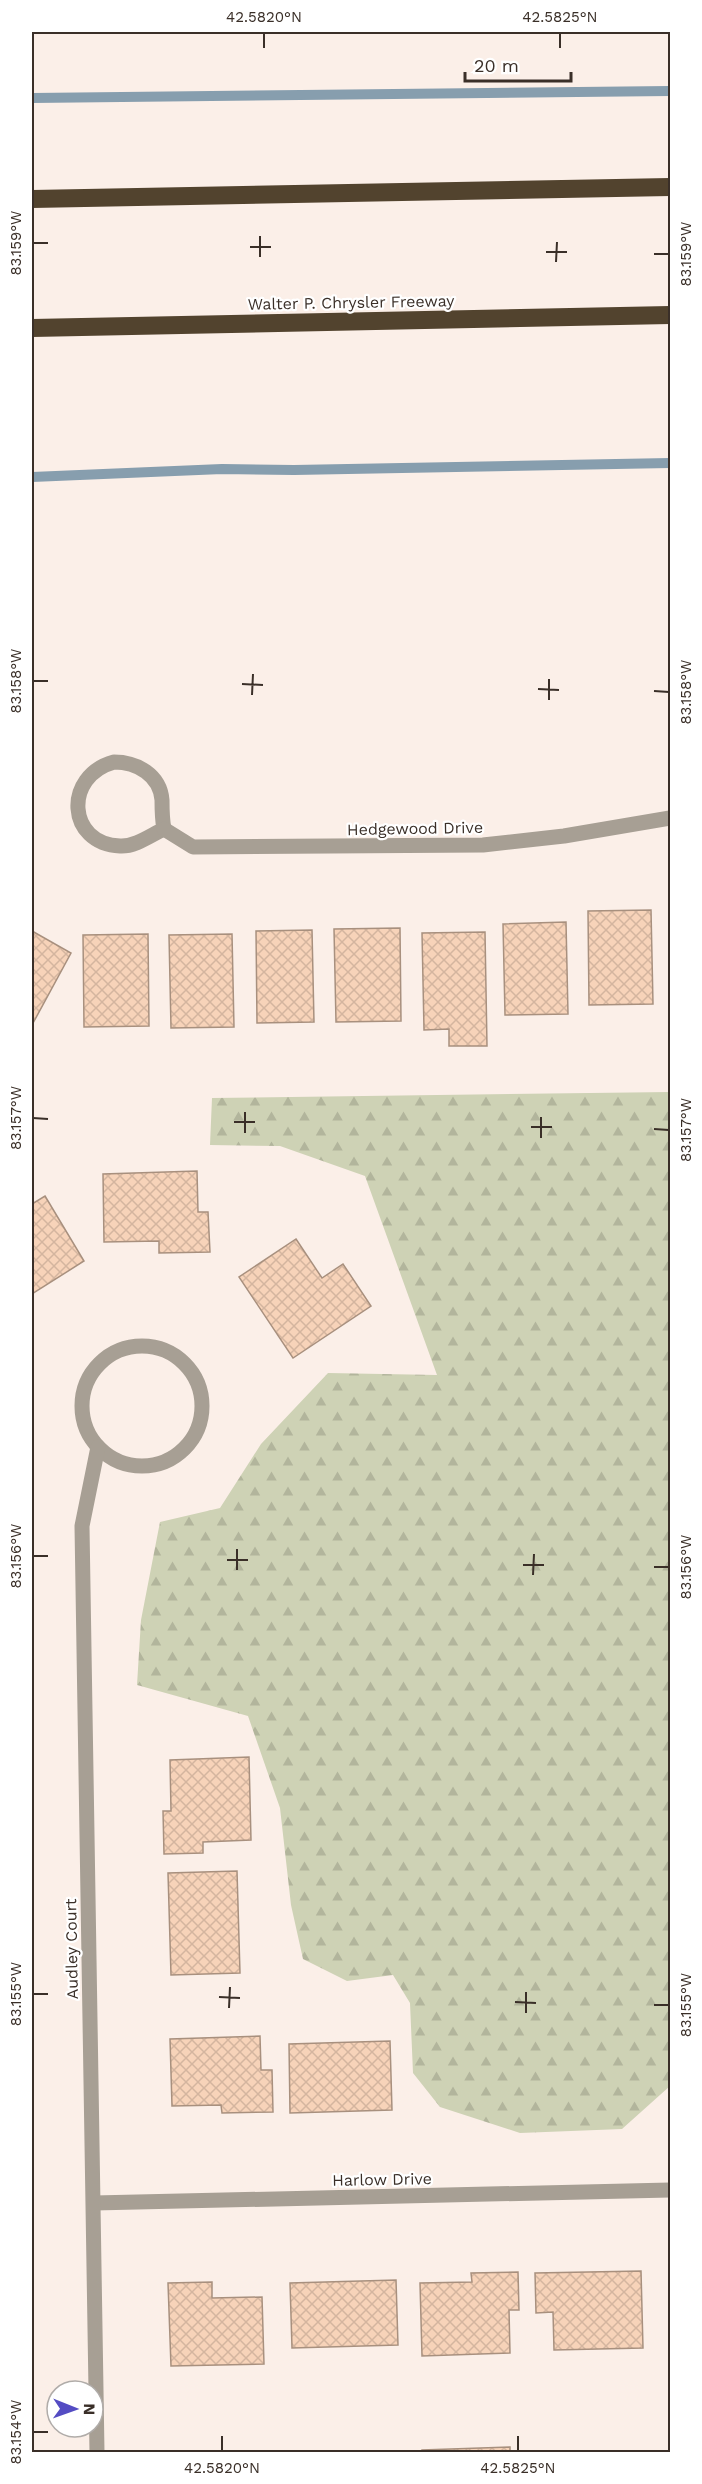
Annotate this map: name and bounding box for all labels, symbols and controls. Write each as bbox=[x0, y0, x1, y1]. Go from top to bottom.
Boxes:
text: 42.5820°N bbox=[226, 8, 302, 26]
text: 42.5825°N bbox=[522, 8, 598, 26]
scale bar bbox=[465, 45, 572, 83]
text: 20 m bbox=[474, 55, 519, 76]
text: 83.159°W bbox=[7, 210, 25, 276]
text: 83.159°W bbox=[677, 221, 695, 287]
street label: Walter P. Chrysler Freeway bbox=[247, 291, 455, 314]
text: 83.158°W bbox=[7, 648, 25, 714]
text: 83.158°W bbox=[677, 659, 695, 725]
street label: Hedgewood Drive bbox=[347, 818, 483, 839]
text: 83.157°W bbox=[7, 1086, 25, 1150]
text: 83.157°W bbox=[677, 1098, 695, 1162]
text: 83.156°W bbox=[7, 1524, 25, 1588]
text: 83.156°W bbox=[677, 1535, 695, 1599]
street label: Audley Court bbox=[61, 1898, 82, 1999]
text: 83.155°W bbox=[7, 1962, 25, 2026]
text: 83.155°W bbox=[677, 1973, 695, 2037]
street label: Harlow Drive bbox=[332, 2169, 432, 2190]
north arrow bbox=[45, 2379, 105, 2439]
text: 83.154°W bbox=[7, 2400, 25, 2464]
text: N bbox=[80, 2403, 99, 2415]
text: 42.5820°N bbox=[184, 2459, 260, 2477]
text: 42.5825°N bbox=[480, 2459, 556, 2477]

